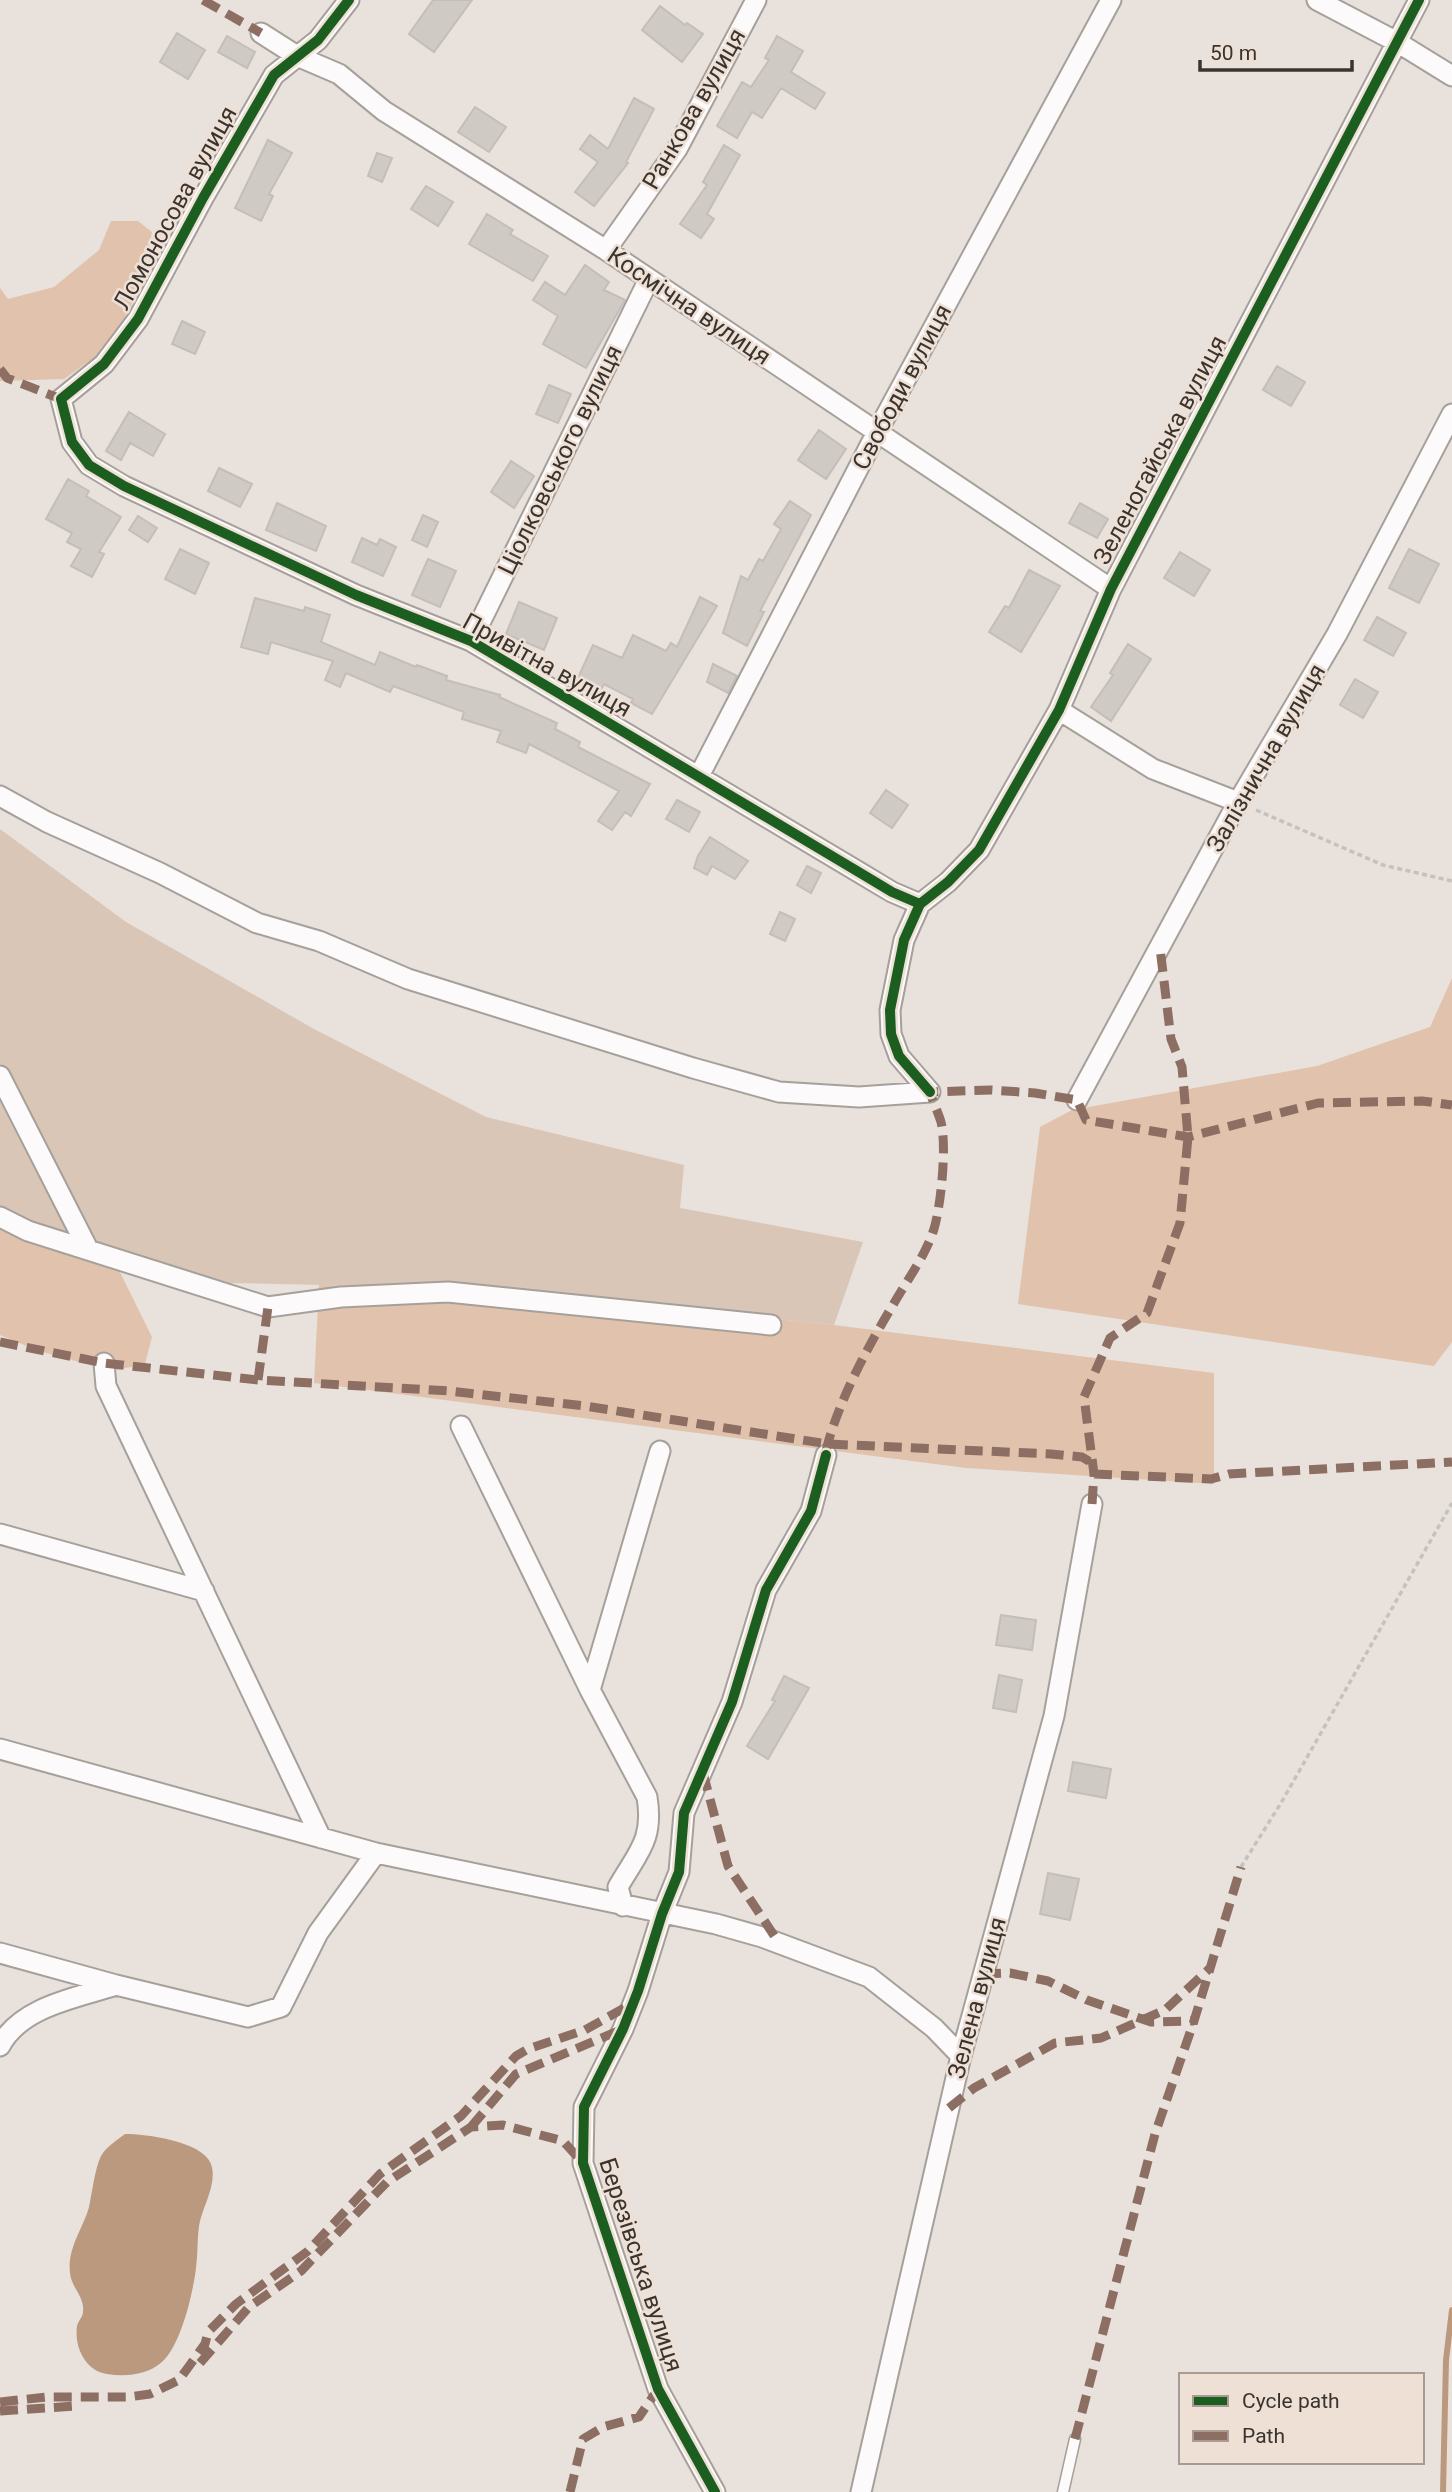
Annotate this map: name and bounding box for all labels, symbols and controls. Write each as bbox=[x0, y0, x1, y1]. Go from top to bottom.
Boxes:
street label: Ранкова вулиця bbox=[637, 24, 751, 194]
scale bar bbox=[1200, 28, 1352, 72]
text: 50 m bbox=[1210, 41, 1257, 65]
street label: Ломоносова вулиця bbox=[107, 101, 243, 315]
street label: Космічна вулиця bbox=[602, 241, 776, 371]
street label: Свободи вулиця bbox=[847, 300, 957, 474]
street label: Зеленогайська вулиця bbox=[1088, 331, 1232, 569]
street label: Ціолковського вулиця bbox=[492, 341, 628, 579]
street label: Привітна вулиця bbox=[458, 607, 636, 723]
street label: Залізнична вулиця bbox=[1201, 659, 1331, 857]
street label: Зелена вулиця bbox=[942, 1914, 1012, 2082]
street label: Березівська вулиця bbox=[593, 2155, 689, 2375]
legend bbox=[1179, 2373, 1424, 2464]
text: Cycle path bbox=[1242, 2389, 1340, 2413]
text: Path bbox=[1242, 2424, 1285, 2448]

